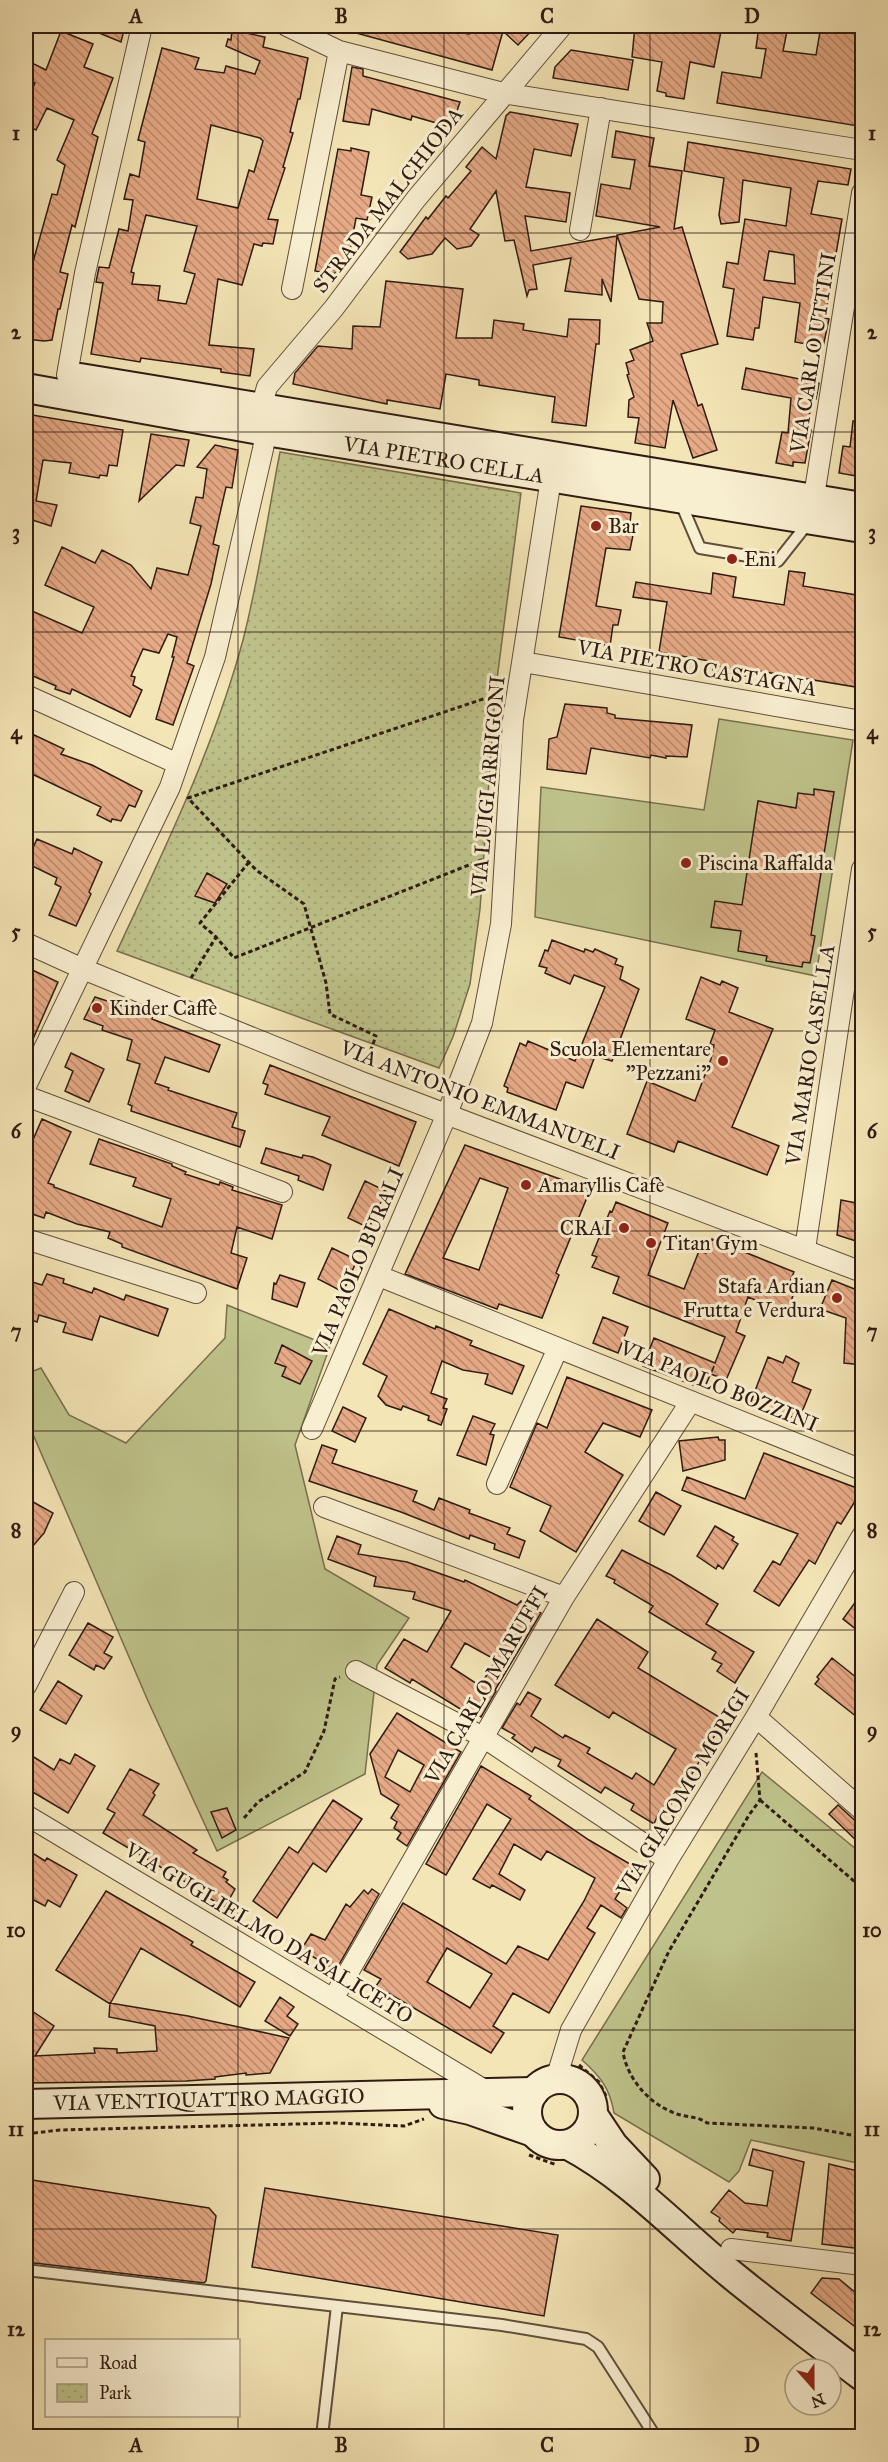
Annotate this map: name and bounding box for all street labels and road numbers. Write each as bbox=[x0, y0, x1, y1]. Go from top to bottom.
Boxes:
street label: STRADA MALCHIODA bbox=[307, 102, 469, 298]
street label: VIA CARLO UTTINI bbox=[784, 251, 842, 456]
street label: VIA PIETRO CELLA bbox=[341, 431, 546, 489]
street label: VIA PIETRO CASTAGNA bbox=[574, 634, 819, 702]
street label: VIA LUIGI ARRIGONI bbox=[465, 674, 511, 899]
street label: VIA MARIO CASELLA bbox=[780, 943, 840, 1168]
street label: VIA ANTONIO EMMANUELI bbox=[335, 1034, 624, 1166]
street label: VIA PAOLO BURALI bbox=[306, 1164, 410, 1361]
street label: VIA PAOLO BOZZINI bbox=[615, 1334, 822, 1438]
street label: VIA CARLO MARUFFI bbox=[418, 1581, 553, 1790]
street label: VIA GIACOMO MORIGI bbox=[610, 1684, 755, 1901]
street label: VIA GUGLIELMO DA SALICETO bbox=[119, 1836, 418, 2029]
street label: VIA VENTIQUATTRO MAGGIO bbox=[52, 2083, 365, 2116]

